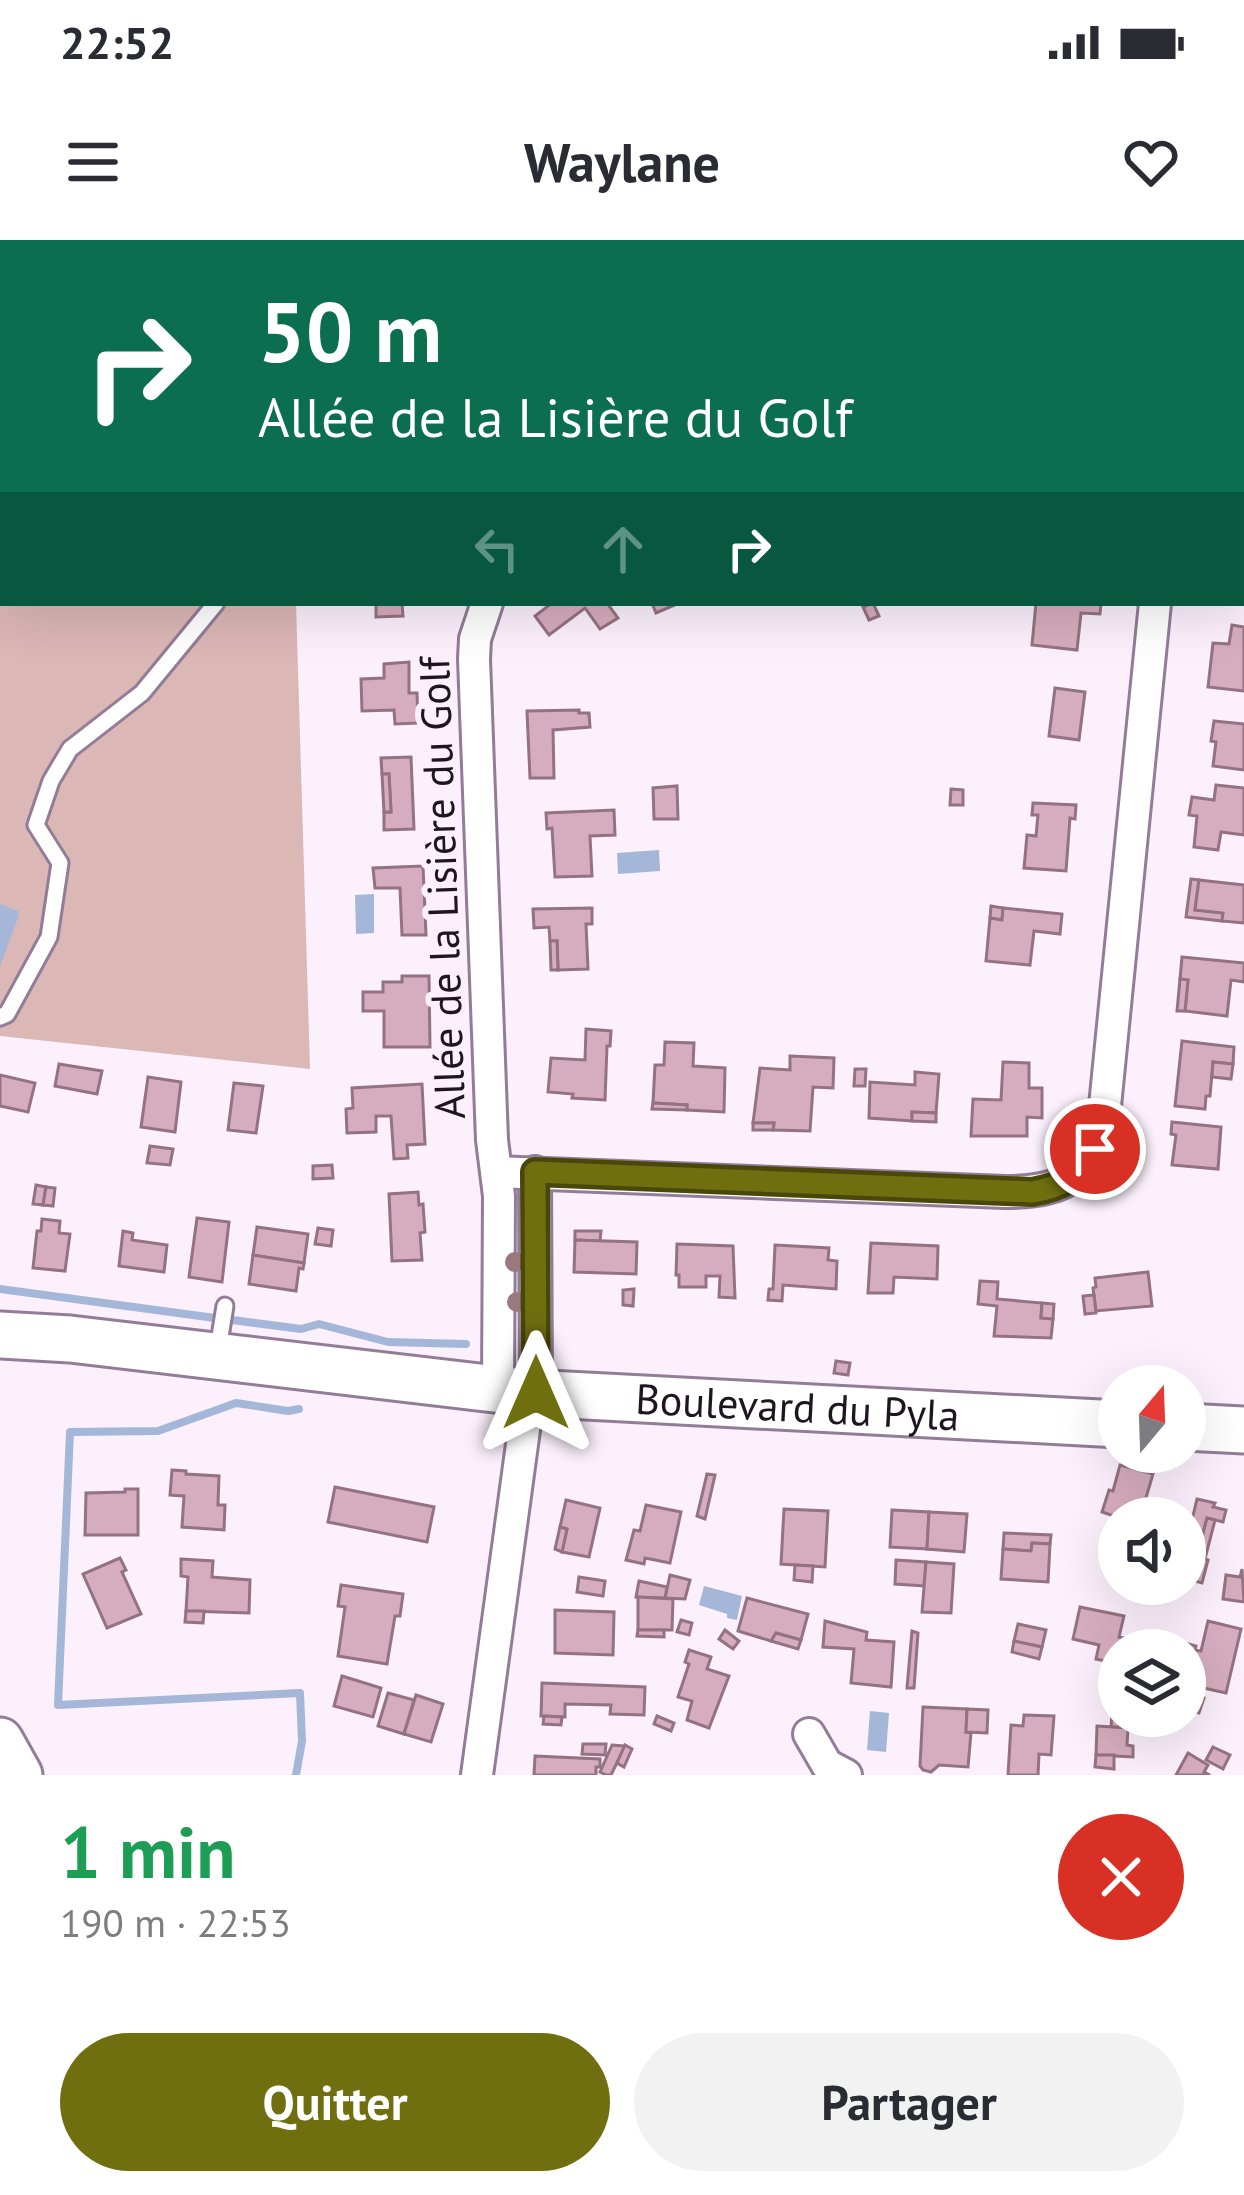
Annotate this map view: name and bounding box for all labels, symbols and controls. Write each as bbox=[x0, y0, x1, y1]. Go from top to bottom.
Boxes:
text: 22:52 bbox=[60, 13, 174, 71]
text: Waylane bbox=[524, 127, 720, 197]
icon: menu bbox=[60, 129, 126, 195]
icon: heart bbox=[1118, 129, 1184, 195]
text: 50 m bbox=[258, 276, 442, 385]
icon: right bbox=[60, 288, 216, 444]
text: Allée de la Lisière du Golf bbox=[258, 382, 853, 452]
icon: left bbox=[464, 516, 530, 582]
icon: ahead bbox=[590, 516, 656, 582]
icon: right bbox=[716, 516, 782, 582]
street label: Allée de la Lisière du Golf bbox=[406, 654, 477, 1120]
pin bbox=[1044, 1098, 1146, 1200]
icon: arrive bbox=[1062, 1116, 1128, 1182]
position arrow bbox=[473, 1330, 599, 1456]
north arrow bbox=[1098, 1365, 1206, 1473]
map controls bbox=[1098, 1365, 1206, 1737]
street label: Boulevard du Pyla bbox=[634, 1371, 961, 1443]
button: sound bbox=[1098, 1497, 1206, 1605]
button: layers bbox=[1098, 1629, 1206, 1737]
text: 1 min bbox=[60, 1805, 236, 1898]
button: close bbox=[1058, 1814, 1184, 1940]
text: 190 m · 22:53 bbox=[60, 1897, 291, 1948]
button: Quitter bbox=[60, 2033, 610, 2171]
button: Partager bbox=[634, 2033, 1184, 2171]

